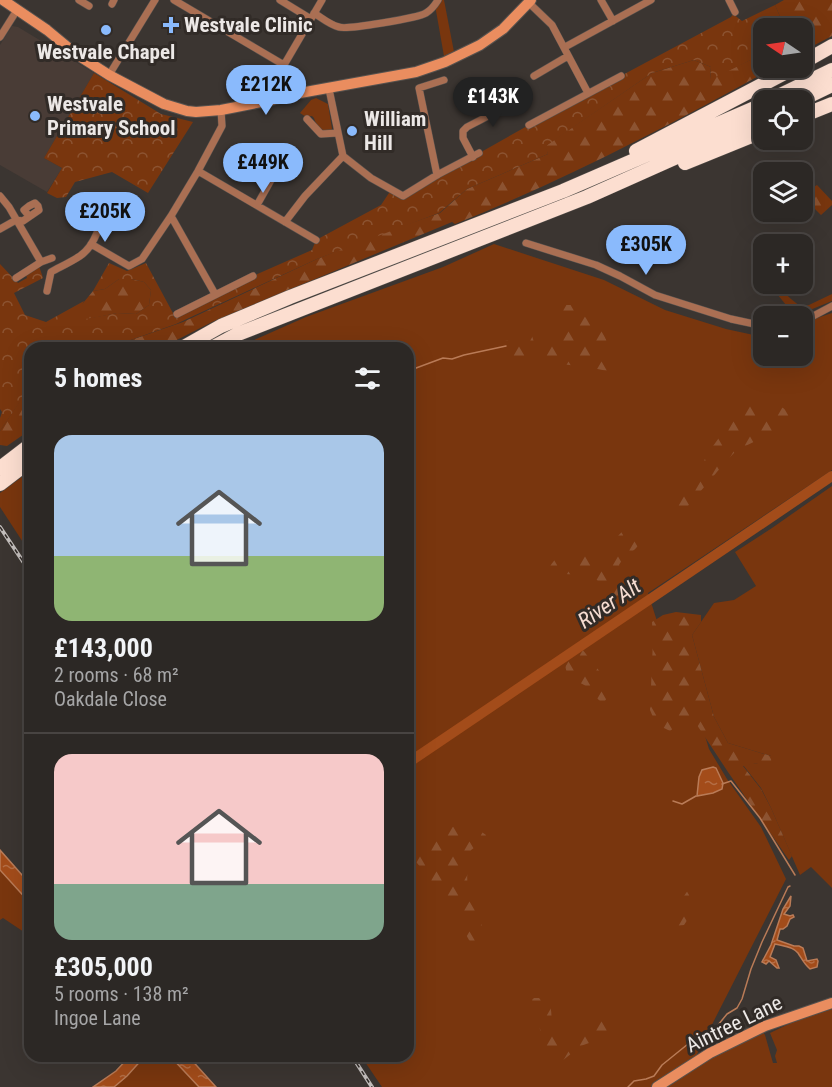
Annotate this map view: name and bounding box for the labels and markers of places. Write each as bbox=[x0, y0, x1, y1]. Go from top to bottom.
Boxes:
place label: Westvale Clinic bbox=[184, 13, 313, 37]
marker: Westvale Clinic bbox=[162, 16, 180, 34]
marker: Westvale Chapel bbox=[99, 23, 113, 37]
place label: Westvale Chapel bbox=[37, 40, 175, 64]
pin: £212K bbox=[224, 65, 308, 116]
pin: £143K bbox=[451, 77, 535, 128]
place label: Westvale Primary School bbox=[47, 92, 176, 140]
place label: William Hill bbox=[364, 107, 426, 155]
marker: Westvale Primary School bbox=[28, 109, 42, 123]
marker: William Hill bbox=[345, 124, 359, 138]
pin: £449K bbox=[221, 143, 305, 194]
pin: £205K bbox=[63, 192, 147, 243]
pin: £305K bbox=[604, 225, 688, 276]

